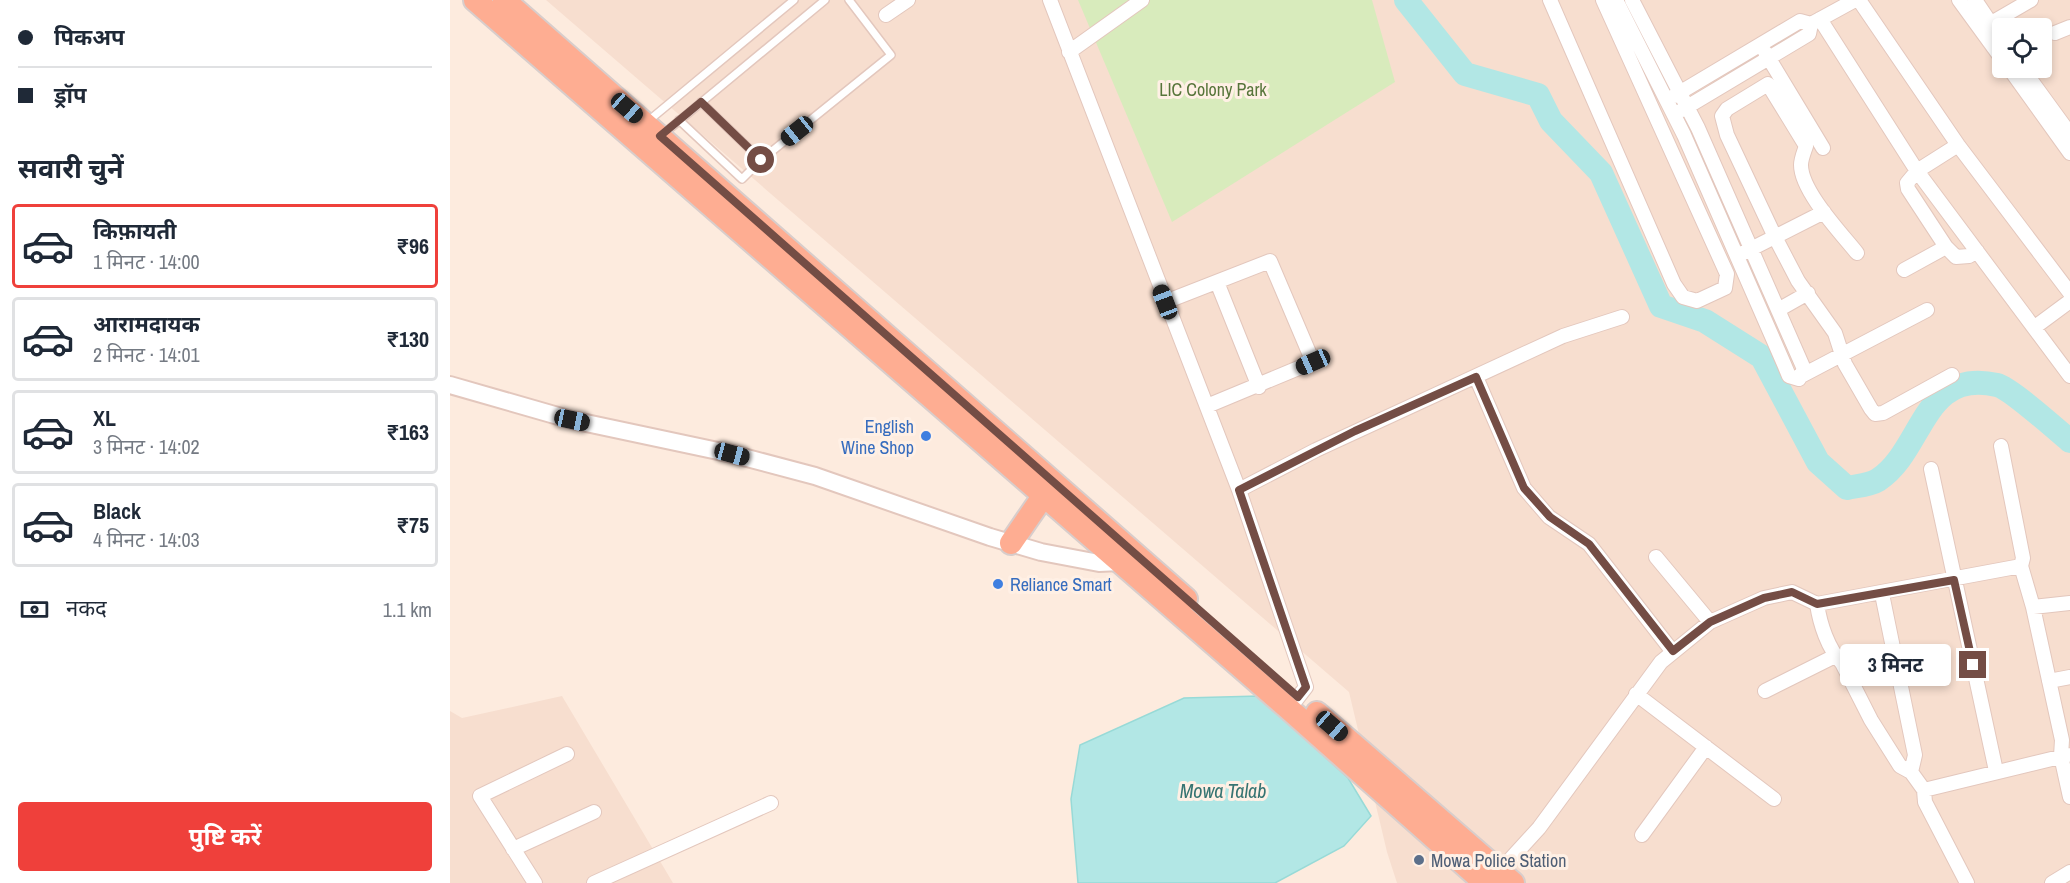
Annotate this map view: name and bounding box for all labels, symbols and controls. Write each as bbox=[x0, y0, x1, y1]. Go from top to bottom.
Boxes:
map controls bbox=[1992, 18, 2052, 78]
button: locate bbox=[1992, 18, 2052, 78]
text: पिकअप bbox=[54, 22, 125, 52]
park label: LIC Colony Park bbox=[1159, 77, 1267, 102]
text: ड्रॉप bbox=[54, 80, 87, 110]
car bbox=[608, 89, 646, 127]
car bbox=[777, 113, 817, 149]
route start bbox=[747, 146, 774, 173]
text: सवारी चुनें bbox=[18, 150, 124, 186]
text: किफ़ायती bbox=[93, 216, 177, 246]
icon: car bbox=[21, 219, 75, 273]
text: ₹96 bbox=[396, 231, 429, 261]
text: 1 मिनट · 14:00 bbox=[93, 248, 200, 275]
car bbox=[1150, 282, 1180, 322]
text: आरामदायक bbox=[93, 309, 200, 339]
icon: car bbox=[21, 312, 75, 366]
text: ₹130 bbox=[386, 324, 429, 354]
text: 2 मिनट · 14:01 bbox=[93, 341, 200, 368]
car bbox=[1293, 346, 1333, 378]
text: XL bbox=[93, 403, 116, 433]
icon: car bbox=[21, 405, 75, 459]
car bbox=[553, 407, 591, 433]
place label: English Wine Shop bbox=[841, 414, 914, 460]
text: ₹163 bbox=[386, 417, 429, 447]
marker: English Wine Shop bbox=[919, 429, 933, 443]
text: 3 मिनट · 14:02 bbox=[93, 433, 200, 460]
car bbox=[712, 441, 752, 467]
text: Black bbox=[93, 496, 141, 526]
icon: car bbox=[21, 498, 75, 552]
text: ₹75 bbox=[396, 510, 429, 540]
text: 4 मिनट · 14:03 bbox=[93, 526, 200, 553]
place label: Reliance Smart bbox=[1010, 572, 1112, 597]
marker: Reliance Smart bbox=[991, 577, 1005, 591]
icon: cash bbox=[18, 593, 51, 626]
text: नकद bbox=[66, 593, 107, 623]
text: 1.1 km bbox=[383, 596, 432, 623]
callout: 3 मिनट bbox=[1841, 644, 1952, 686]
text: 3 मिनट bbox=[1868, 651, 1923, 678]
route end bbox=[1959, 651, 1986, 678]
car bbox=[1313, 707, 1351, 745]
water label: Mowa Talab bbox=[1180, 777, 1266, 804]
button: पुष्टि करें bbox=[18, 802, 432, 871]
place label: Mowa Police Station bbox=[1431, 848, 1566, 873]
marker: Mowa Police Station bbox=[1412, 853, 1426, 867]

